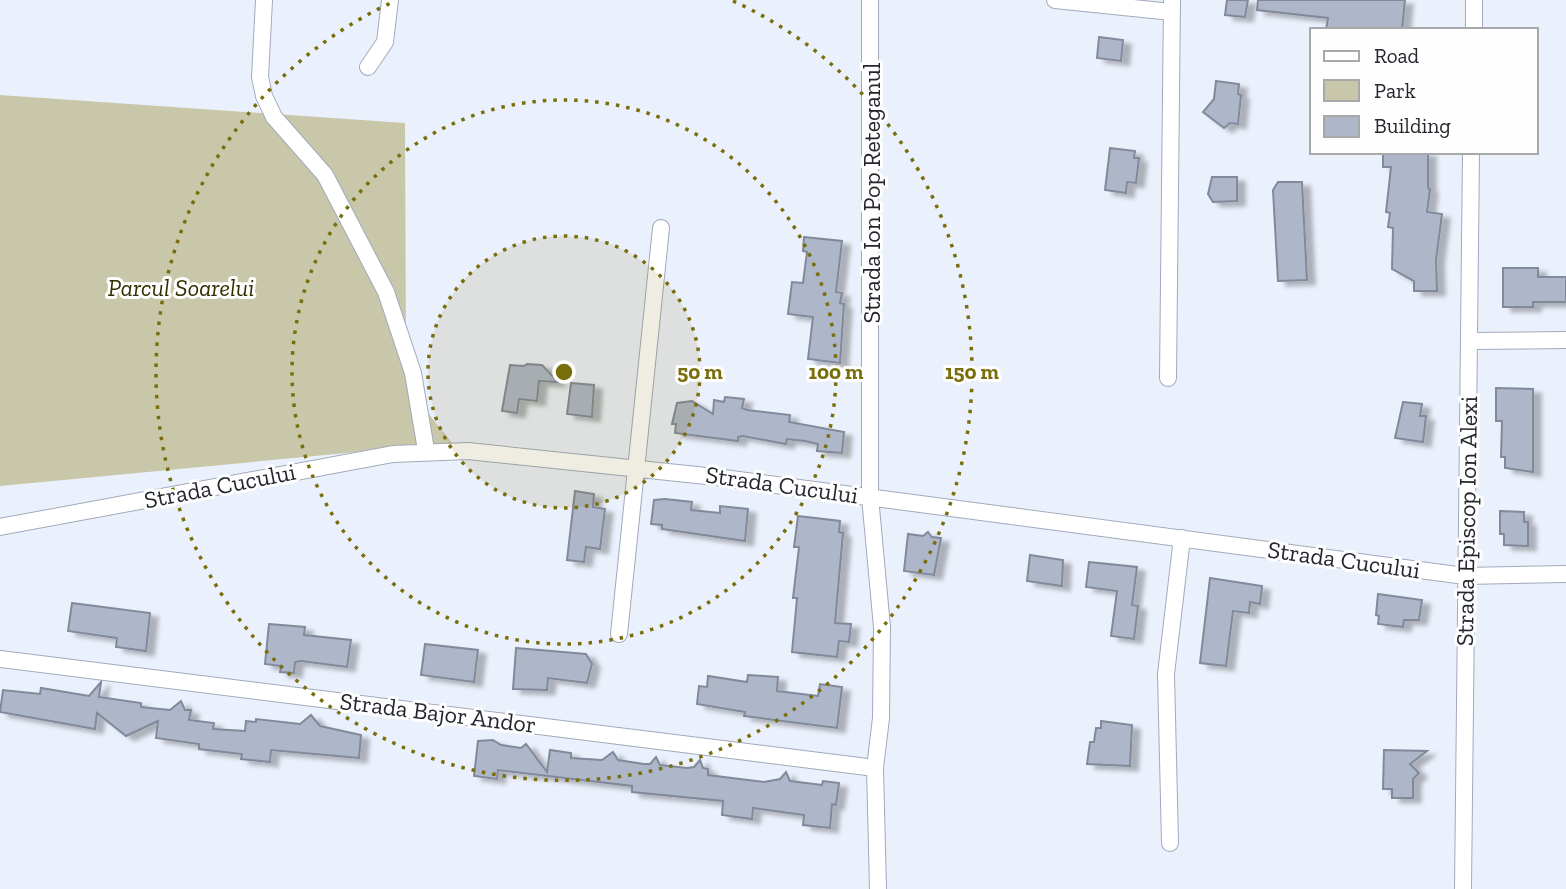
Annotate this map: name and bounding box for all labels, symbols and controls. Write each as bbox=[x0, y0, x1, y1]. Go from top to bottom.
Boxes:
legend bbox=[1310, 28, 1538, 154]
text: Road bbox=[1374, 43, 1420, 68]
street label: Strada Ion Pop Reteganul bbox=[857, 63, 886, 323]
text: Park bbox=[1374, 78, 1416, 103]
text: Building bbox=[1374, 113, 1451, 138]
park label: Parcul Soarelui bbox=[108, 273, 254, 302]
text: 50 m bbox=[677, 359, 723, 384]
text: 100 m bbox=[809, 359, 864, 384]
text: 150 m bbox=[945, 359, 1000, 384]
centre of rings bbox=[552, 360, 576, 384]
street label: Strada Episcop Ion Alexi bbox=[1450, 395, 1483, 646]
street label: Strada Cucului bbox=[142, 457, 298, 514]
street label: Strada Cucului bbox=[704, 459, 860, 510]
street label: Strada Cucului bbox=[1266, 534, 1422, 585]
street label: Strada Bajor Andor bbox=[338, 686, 538, 739]

